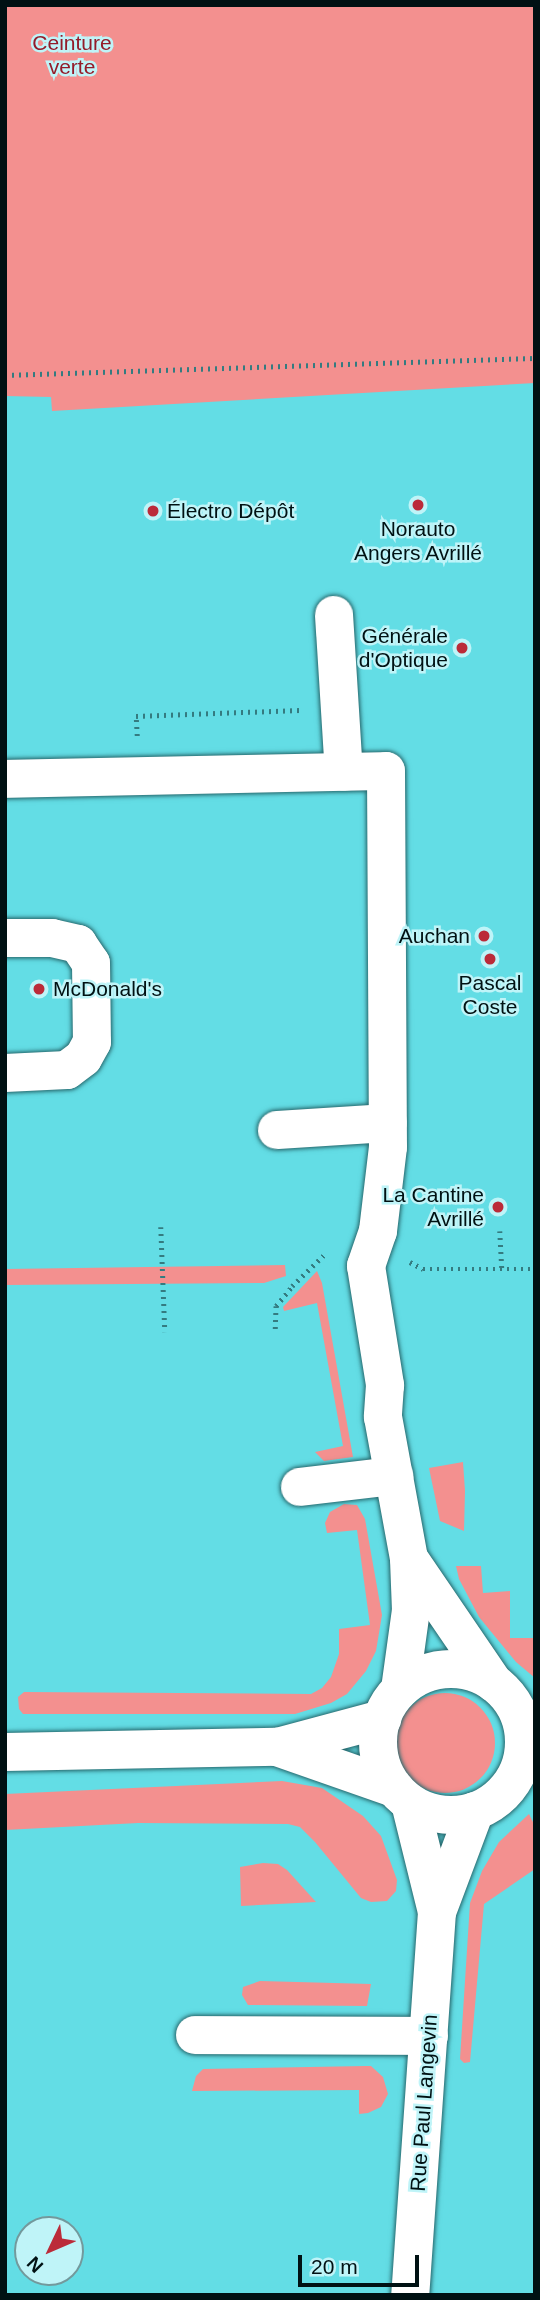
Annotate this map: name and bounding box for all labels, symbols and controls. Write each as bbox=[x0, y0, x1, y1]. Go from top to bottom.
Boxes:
park label: Ceinture verte bbox=[32, 30, 112, 80]
marker: Norauto Angers Avrillé bbox=[410, 497, 426, 513]
place label: Électro Dépôt bbox=[167, 498, 294, 524]
marker: Électro Dépôt bbox=[145, 503, 161, 519]
place label: Norauto Angers Avrillé bbox=[353, 516, 483, 566]
place label: Générale d'Optique bbox=[359, 623, 448, 673]
marker: Générale d'Optique bbox=[454, 640, 470, 656]
place label: Auchan bbox=[399, 923, 470, 949]
marker: Auchan bbox=[476, 928, 492, 944]
marker: Pascal Coste bbox=[482, 951, 498, 967]
place label: Pascal Coste bbox=[458, 970, 522, 1020]
place label: McDonald's bbox=[53, 976, 162, 1002]
marker: McDonald's bbox=[31, 981, 47, 997]
place label: La Cantine Avrillé bbox=[382, 1182, 484, 1232]
marker: La Cantine Avrillé bbox=[490, 1199, 506, 1215]
street label: Rue Paul Langevin bbox=[405, 2014, 443, 2192]
north arrow bbox=[14, 2216, 84, 2286]
scale bar bbox=[302, 2240, 423, 2284]
text: N bbox=[23, 2252, 47, 2277]
text: 20 m bbox=[311, 2255, 358, 2278]

